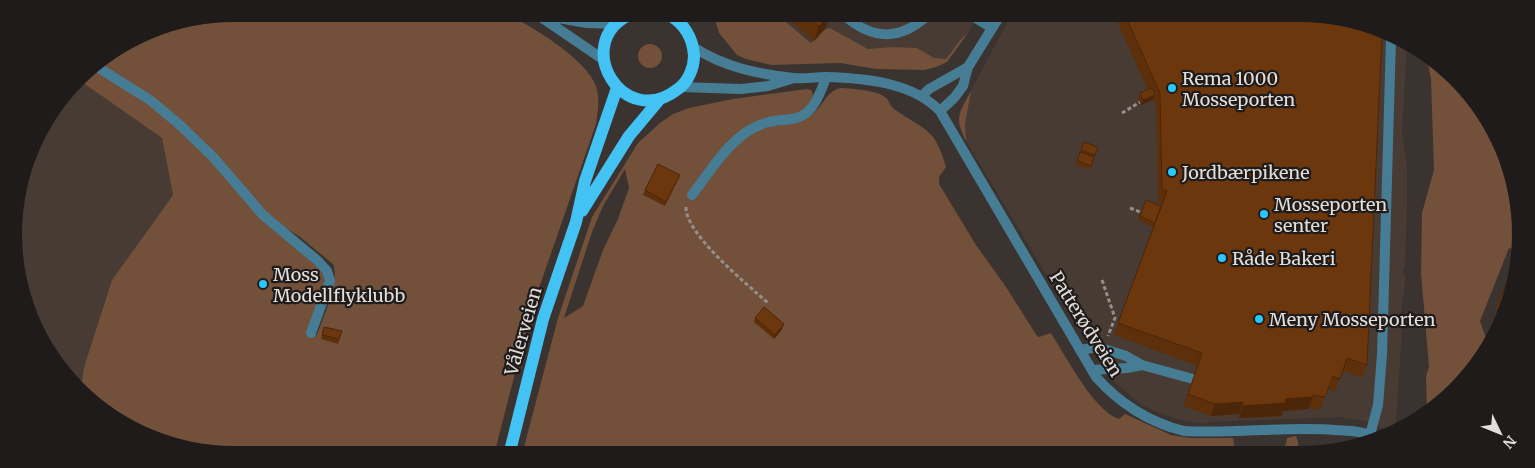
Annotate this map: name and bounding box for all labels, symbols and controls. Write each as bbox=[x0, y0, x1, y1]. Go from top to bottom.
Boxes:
place label: Rema 1000 Mosseporten bbox=[1182, 67, 1295, 111]
marker: Rema 1000 Mosseporten bbox=[1166, 82, 1178, 94]
place label: Jordbærpikene bbox=[1181, 161, 1310, 184]
marker: Jordbærpikene bbox=[1166, 166, 1178, 178]
place label: Mosseporten senter bbox=[1274, 193, 1387, 237]
marker: Mosseporten senter bbox=[1258, 208, 1270, 220]
place label: Råde Bakeri bbox=[1232, 247, 1336, 270]
marker: Råde Bakeri bbox=[1216, 252, 1228, 264]
place label: Moss Modellflyklubb bbox=[273, 263, 405, 307]
street label: Patterødveien bbox=[1044, 267, 1128, 381]
marker: Moss Modellflyklubb bbox=[257, 278, 269, 290]
street label: Vålerveien bbox=[499, 284, 547, 379]
place label: Meny Mosseporten bbox=[1269, 308, 1436, 331]
marker: Meny Mosseporten bbox=[1253, 313, 1265, 325]
north arrow bbox=[1475, 408, 1525, 458]
text: N bbox=[1499, 432, 1520, 452]

